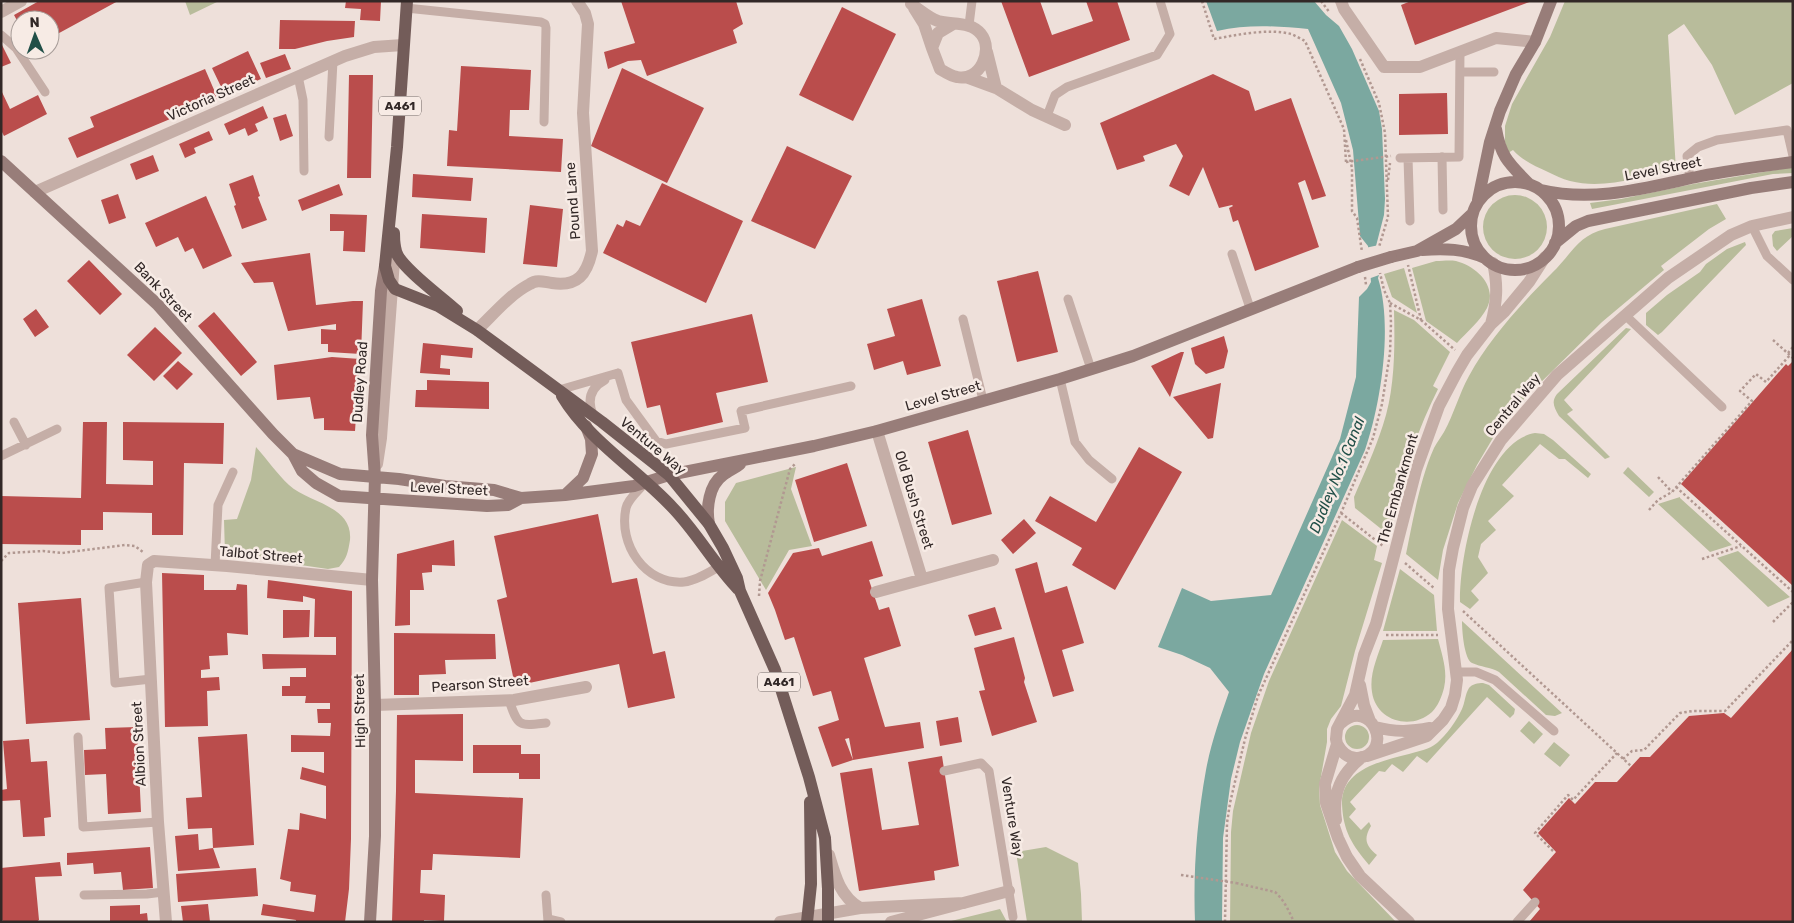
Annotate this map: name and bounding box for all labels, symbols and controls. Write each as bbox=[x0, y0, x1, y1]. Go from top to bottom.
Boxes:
north arrow bbox=[10, 10, 60, 60]
text: N bbox=[29, 14, 40, 31]
street label: Victoria Street bbox=[165, 71, 258, 125]
road number: A461 bbox=[379, 96, 421, 115]
street label: Level Street bbox=[1623, 153, 1703, 185]
street label: Pound Lane bbox=[562, 162, 584, 240]
street label: Bank Street bbox=[130, 259, 196, 326]
street label: Dudley Road bbox=[349, 341, 371, 423]
street label: Central Way bbox=[1482, 370, 1544, 440]
street label: Level Street bbox=[903, 377, 983, 415]
street label: Venture Way bbox=[617, 413, 690, 479]
water label: Dudley No.1 Canal bbox=[1305, 414, 1369, 536]
street label: The Embankment bbox=[1374, 431, 1422, 546]
street label: Old Bush Street bbox=[891, 449, 937, 552]
street label: Level Street bbox=[410, 478, 489, 500]
street label: Talbot Street bbox=[219, 543, 304, 567]
street label: Pearson Street bbox=[431, 672, 530, 696]
road number: A461 bbox=[758, 672, 800, 692]
street label: High Street bbox=[351, 673, 369, 748]
street label: Albion Street bbox=[128, 701, 150, 787]
street label: Venture Way bbox=[997, 776, 1027, 859]

